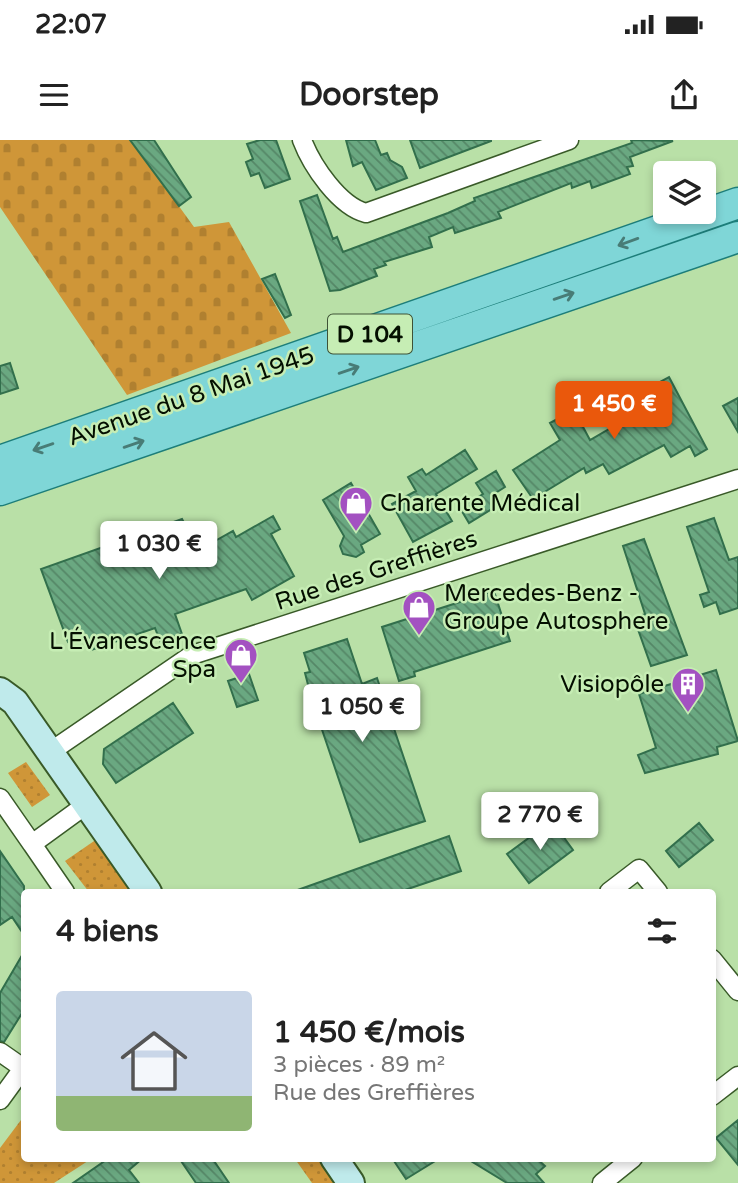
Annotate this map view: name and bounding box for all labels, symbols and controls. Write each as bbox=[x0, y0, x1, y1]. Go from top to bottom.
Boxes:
text: 22:07 bbox=[35, 9, 107, 40]
icon: menu bbox=[35, 76, 73, 114]
text: Doorstep bbox=[299, 76, 439, 114]
icon: share bbox=[665, 76, 703, 114]
map controls bbox=[653, 161, 716, 224]
button: layers bbox=[653, 161, 716, 224]
one-way arrow bbox=[617, 237, 639, 250]
one-way arrow bbox=[553, 289, 575, 301]
road number: D 104 bbox=[328, 314, 412, 354]
street label: Avenue du 8 Mai 1945 bbox=[64, 341, 318, 452]
one-way arrow bbox=[338, 363, 360, 375]
pin: 1 450 € bbox=[549, 382, 679, 441]
text: 1 450 € bbox=[571, 390, 657, 418]
one-way arrow bbox=[123, 437, 145, 449]
one-way arrow bbox=[32, 442, 54, 454]
shop icon: Charente Médical bbox=[337, 484, 375, 533]
place label: Charente Médical bbox=[380, 489, 580, 518]
pin: 1 030 € bbox=[94, 522, 224, 581]
street label: Rue des Greffières bbox=[271, 524, 481, 617]
text: 1 030 € bbox=[116, 530, 202, 558]
place label: Mercedes-Benz - Groupe Autosphere bbox=[444, 579, 668, 636]
shop icon: Mercedes-Benz - Groupe Autosphere bbox=[400, 588, 438, 637]
place label: L'Évanescence Spa bbox=[49, 626, 216, 684]
shop icon: L'Évanescence Spa bbox=[222, 636, 260, 685]
building icon: Visiopôle bbox=[669, 665, 707, 714]
place label: Visiopôle bbox=[560, 670, 664, 699]
pin: 1 050 € bbox=[297, 684, 427, 744]
text: 1 050 € bbox=[319, 693, 405, 721]
pin: 2 770 € bbox=[475, 792, 605, 852]
text: 2 770 € bbox=[497, 801, 583, 829]
icon: filters bbox=[643, 912, 681, 950]
text: 4 biens bbox=[56, 913, 159, 950]
text: 1 450 €/mois bbox=[273, 1014, 465, 1051]
icon: home bbox=[112, 1019, 196, 1103]
text: 3 pièces · 89 m² bbox=[273, 1051, 445, 1079]
text: Rue des Greffières bbox=[273, 1079, 475, 1107]

